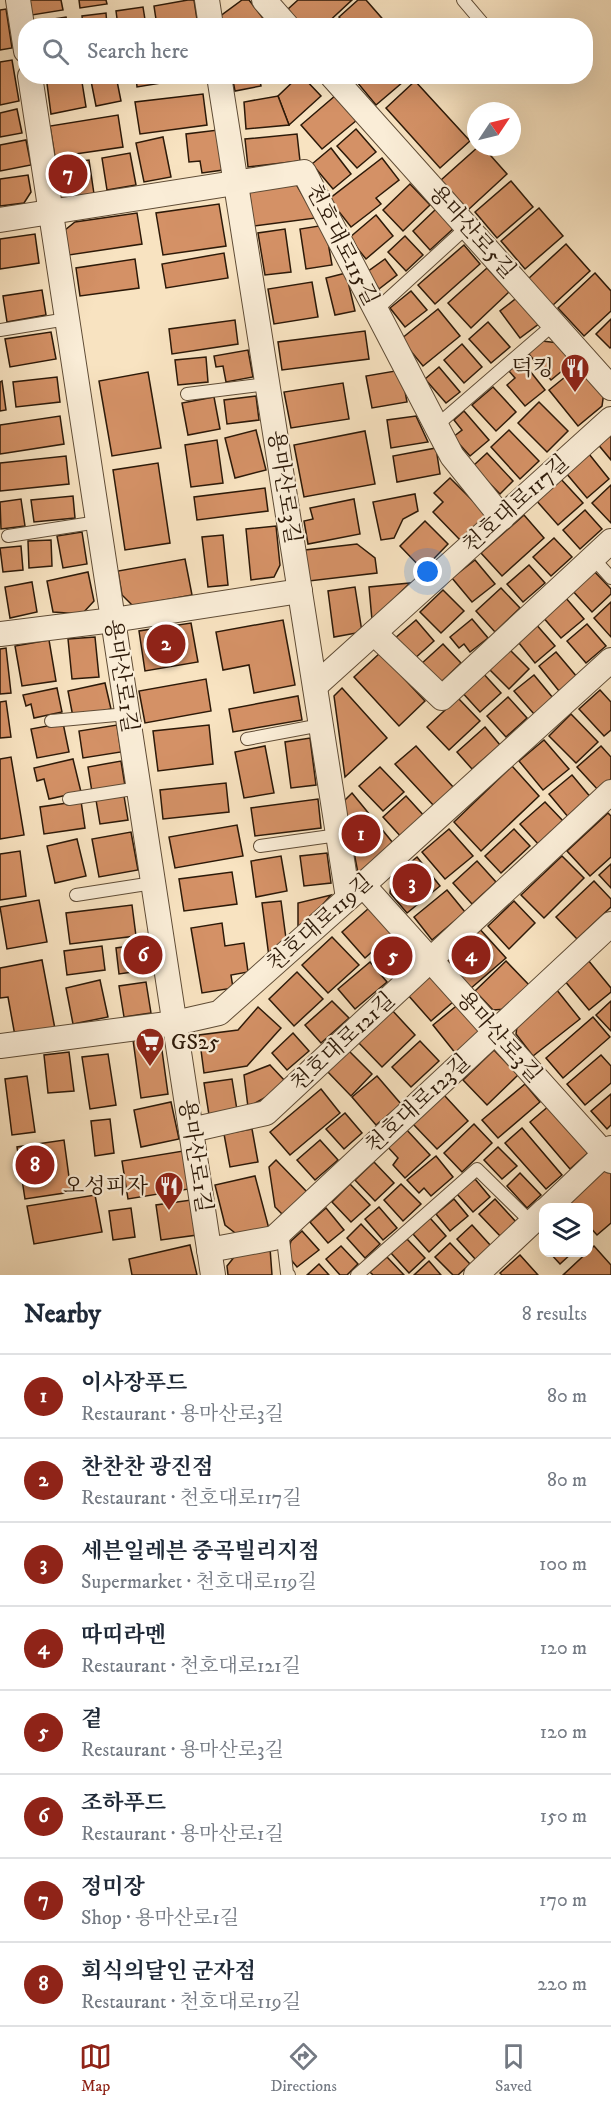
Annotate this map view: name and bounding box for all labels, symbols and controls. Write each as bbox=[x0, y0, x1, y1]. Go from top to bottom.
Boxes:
search box bbox=[18, 18, 593, 84]
icon: search bbox=[39, 35, 72, 68]
text: Search here bbox=[87, 38, 189, 65]
north arrow bbox=[467, 102, 521, 156]
pin: 7 bbox=[48, 152, 88, 196]
street label: 용마산로5길 bbox=[423, 179, 521, 285]
street label: 천호대로115길 bbox=[300, 180, 384, 310]
restaurant icon: 덕킹 bbox=[559, 352, 591, 394]
place label: 덕킹 bbox=[511, 355, 554, 382]
street label: 용마산로3길 bbox=[262, 428, 306, 546]
street label: 천호대로117길 bbox=[457, 449, 575, 559]
your location bbox=[413, 557, 442, 586]
street label: 용마산로1길 bbox=[99, 617, 143, 735]
pin: 2 bbox=[146, 622, 186, 666]
pin: 1 bbox=[342, 812, 380, 856]
pin: 3 bbox=[392, 860, 432, 906]
street label: 천호대로119길 bbox=[261, 868, 379, 978]
pin: 6 bbox=[124, 932, 162, 978]
pin: 4 bbox=[452, 932, 490, 978]
pin: 5 bbox=[374, 934, 412, 978]
street label: 용마산로3길 bbox=[451, 985, 547, 1089]
street label: 천호대로121길 bbox=[285, 987, 401, 1097]
supermarket icon: GS25 bbox=[134, 1026, 166, 1068]
place label: GS25 bbox=[171, 1029, 220, 1056]
street label: 천호대로123길 bbox=[360, 1049, 476, 1159]
street label: 용마산로1길 bbox=[173, 1097, 217, 1215]
pin: 8 bbox=[15, 1142, 54, 1188]
restaurant icon: 오성피자 bbox=[153, 1170, 185, 1212]
place label: 오성피자 bbox=[63, 1173, 149, 1200]
map controls bbox=[539, 1203, 593, 1257]
button: layers bbox=[539, 1203, 593, 1257]
text: Nearby bbox=[24, 1298, 101, 1331]
text: 8 results bbox=[522, 1302, 587, 1327]
text: 이사장푸드 bbox=[81, 1370, 187, 1397]
text: 1 bbox=[40, 1384, 47, 1409]
text: 80 m bbox=[547, 1384, 587, 1409]
text: Restaurant · 용마산로3길 bbox=[81, 1402, 284, 1427]
text: 찬찬찬 광진점 bbox=[81, 1454, 213, 1481]
text: 2 bbox=[39, 1468, 48, 1493]
text: 80 m bbox=[547, 1468, 587, 1493]
text: Restaurant · 천호대로117길 bbox=[81, 1486, 302, 1511]
text: 세븐일레븐 중곡빌리지점 bbox=[81, 1538, 320, 1565]
text: 3 bbox=[40, 1552, 47, 1577]
text: 100 m bbox=[539, 1552, 587, 1577]
text: Supermarket · 천호대로119길 bbox=[81, 1570, 317, 1595]
text: 따띠라멘 bbox=[81, 1622, 166, 1649]
text: 4 bbox=[38, 1636, 49, 1661]
text: 120 m bbox=[540, 1636, 587, 1661]
text: Restaurant · 천호대로121길 bbox=[81, 1654, 301, 1679]
text: 곁 bbox=[81, 1706, 102, 1733]
text: 5 bbox=[39, 1720, 48, 1745]
text: 120 m bbox=[540, 1720, 587, 1745]
text: Restaurant · 용마산로3길 bbox=[81, 1738, 284, 1763]
text: 조하푸드 bbox=[81, 1790, 166, 1817]
text: 6 bbox=[38, 1804, 49, 1829]
text: 150 m bbox=[540, 1804, 587, 1829]
text: Restaurant · 용마산로1길 bbox=[81, 1822, 284, 1847]
text: 정미장 bbox=[81, 1874, 145, 1901]
text: 7 bbox=[38, 1888, 49, 1913]
text: 170 m bbox=[539, 1888, 587, 1913]
text: Shop · 용마산로1길 bbox=[81, 1906, 239, 1931]
text: 회식의달인 군자점 bbox=[81, 1958, 256, 1985]
text: 8 bbox=[38, 1972, 49, 1997]
text: 220 m bbox=[537, 1972, 587, 1997]
text: Restaurant · 천호대로119길 bbox=[81, 1990, 301, 2015]
tab: Map bbox=[79, 2040, 112, 2096]
tab: Directions bbox=[270, 2040, 337, 2096]
tab: Saved bbox=[495, 2040, 532, 2096]

